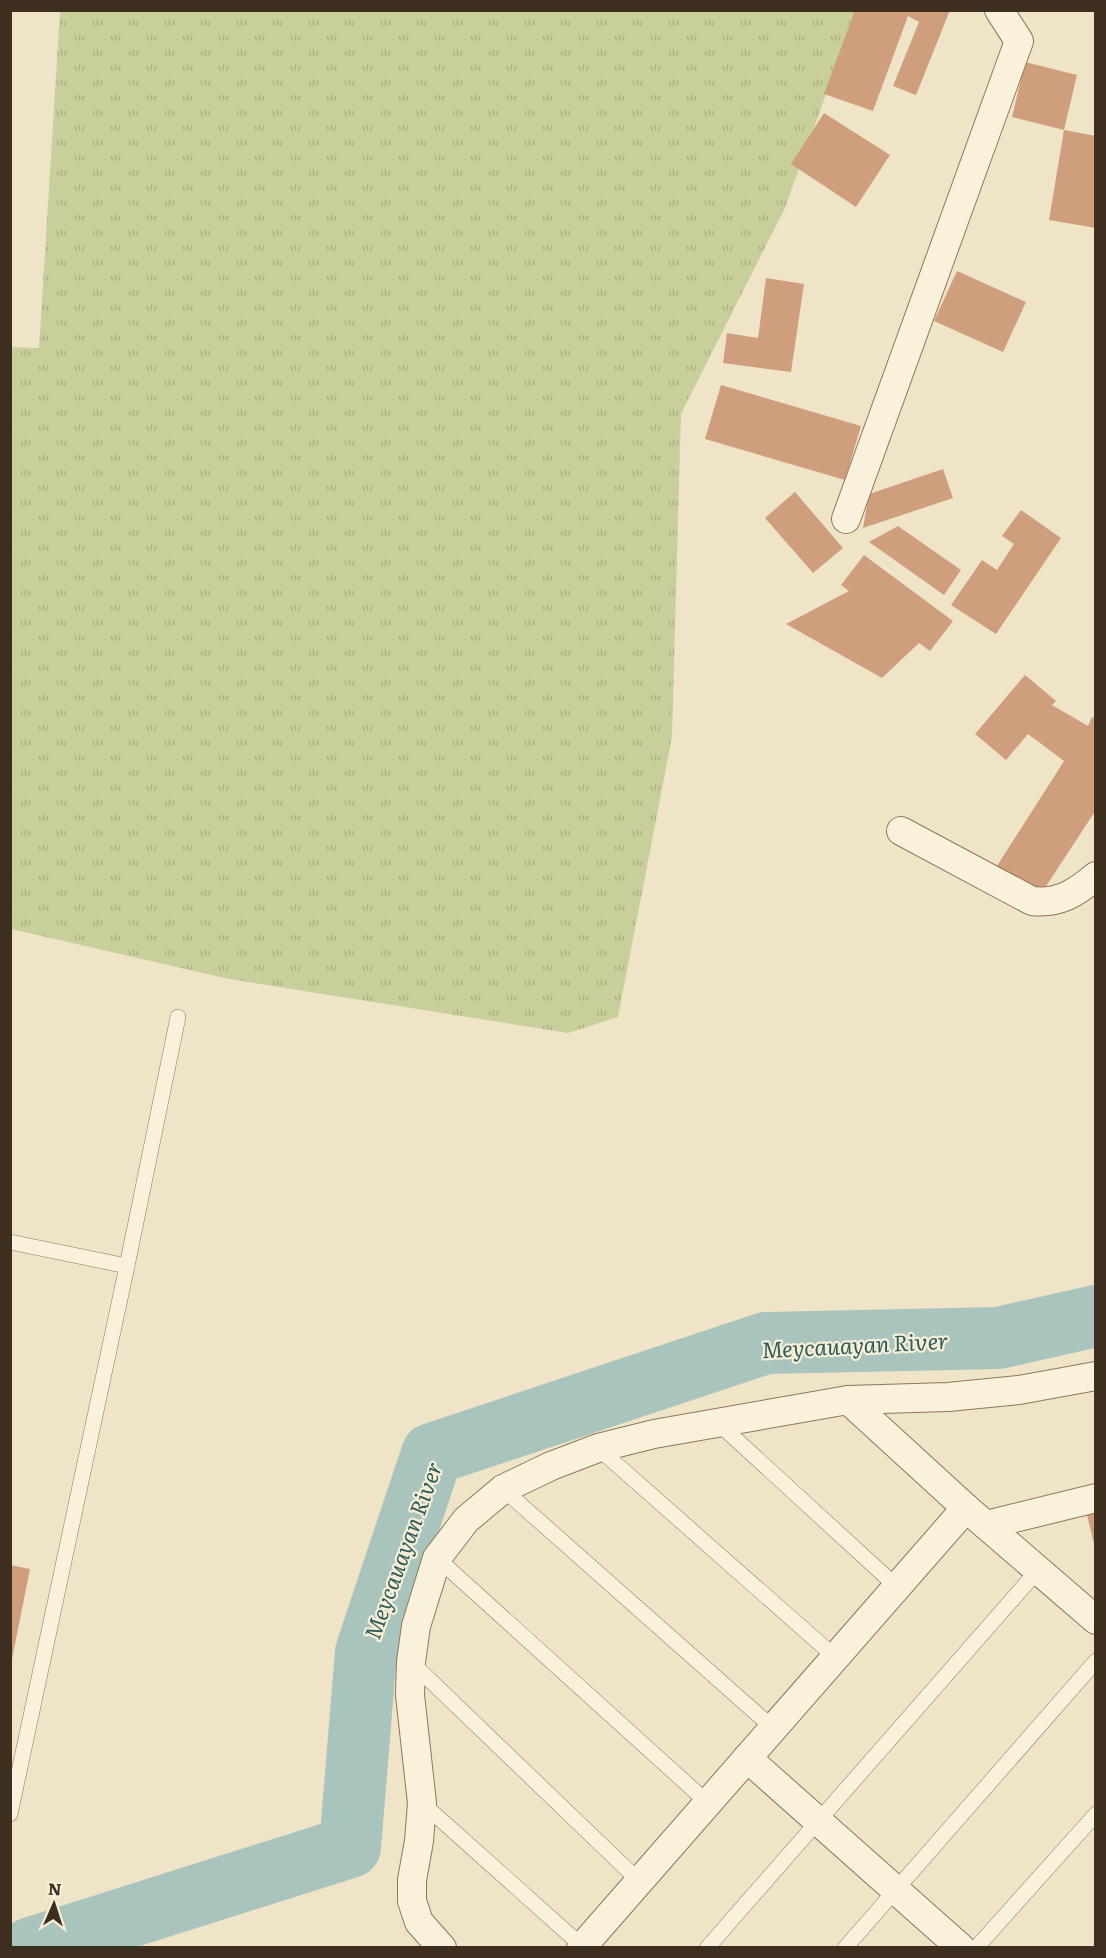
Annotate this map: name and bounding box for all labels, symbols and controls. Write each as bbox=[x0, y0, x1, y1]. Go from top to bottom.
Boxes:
water label: Meycauayan River bbox=[761, 1323, 949, 1365]
water label: Meycauayan River bbox=[355, 1457, 449, 1643]
north arrow bbox=[24, 1874, 84, 1934]
text: N bbox=[47, 1876, 62, 1900]

